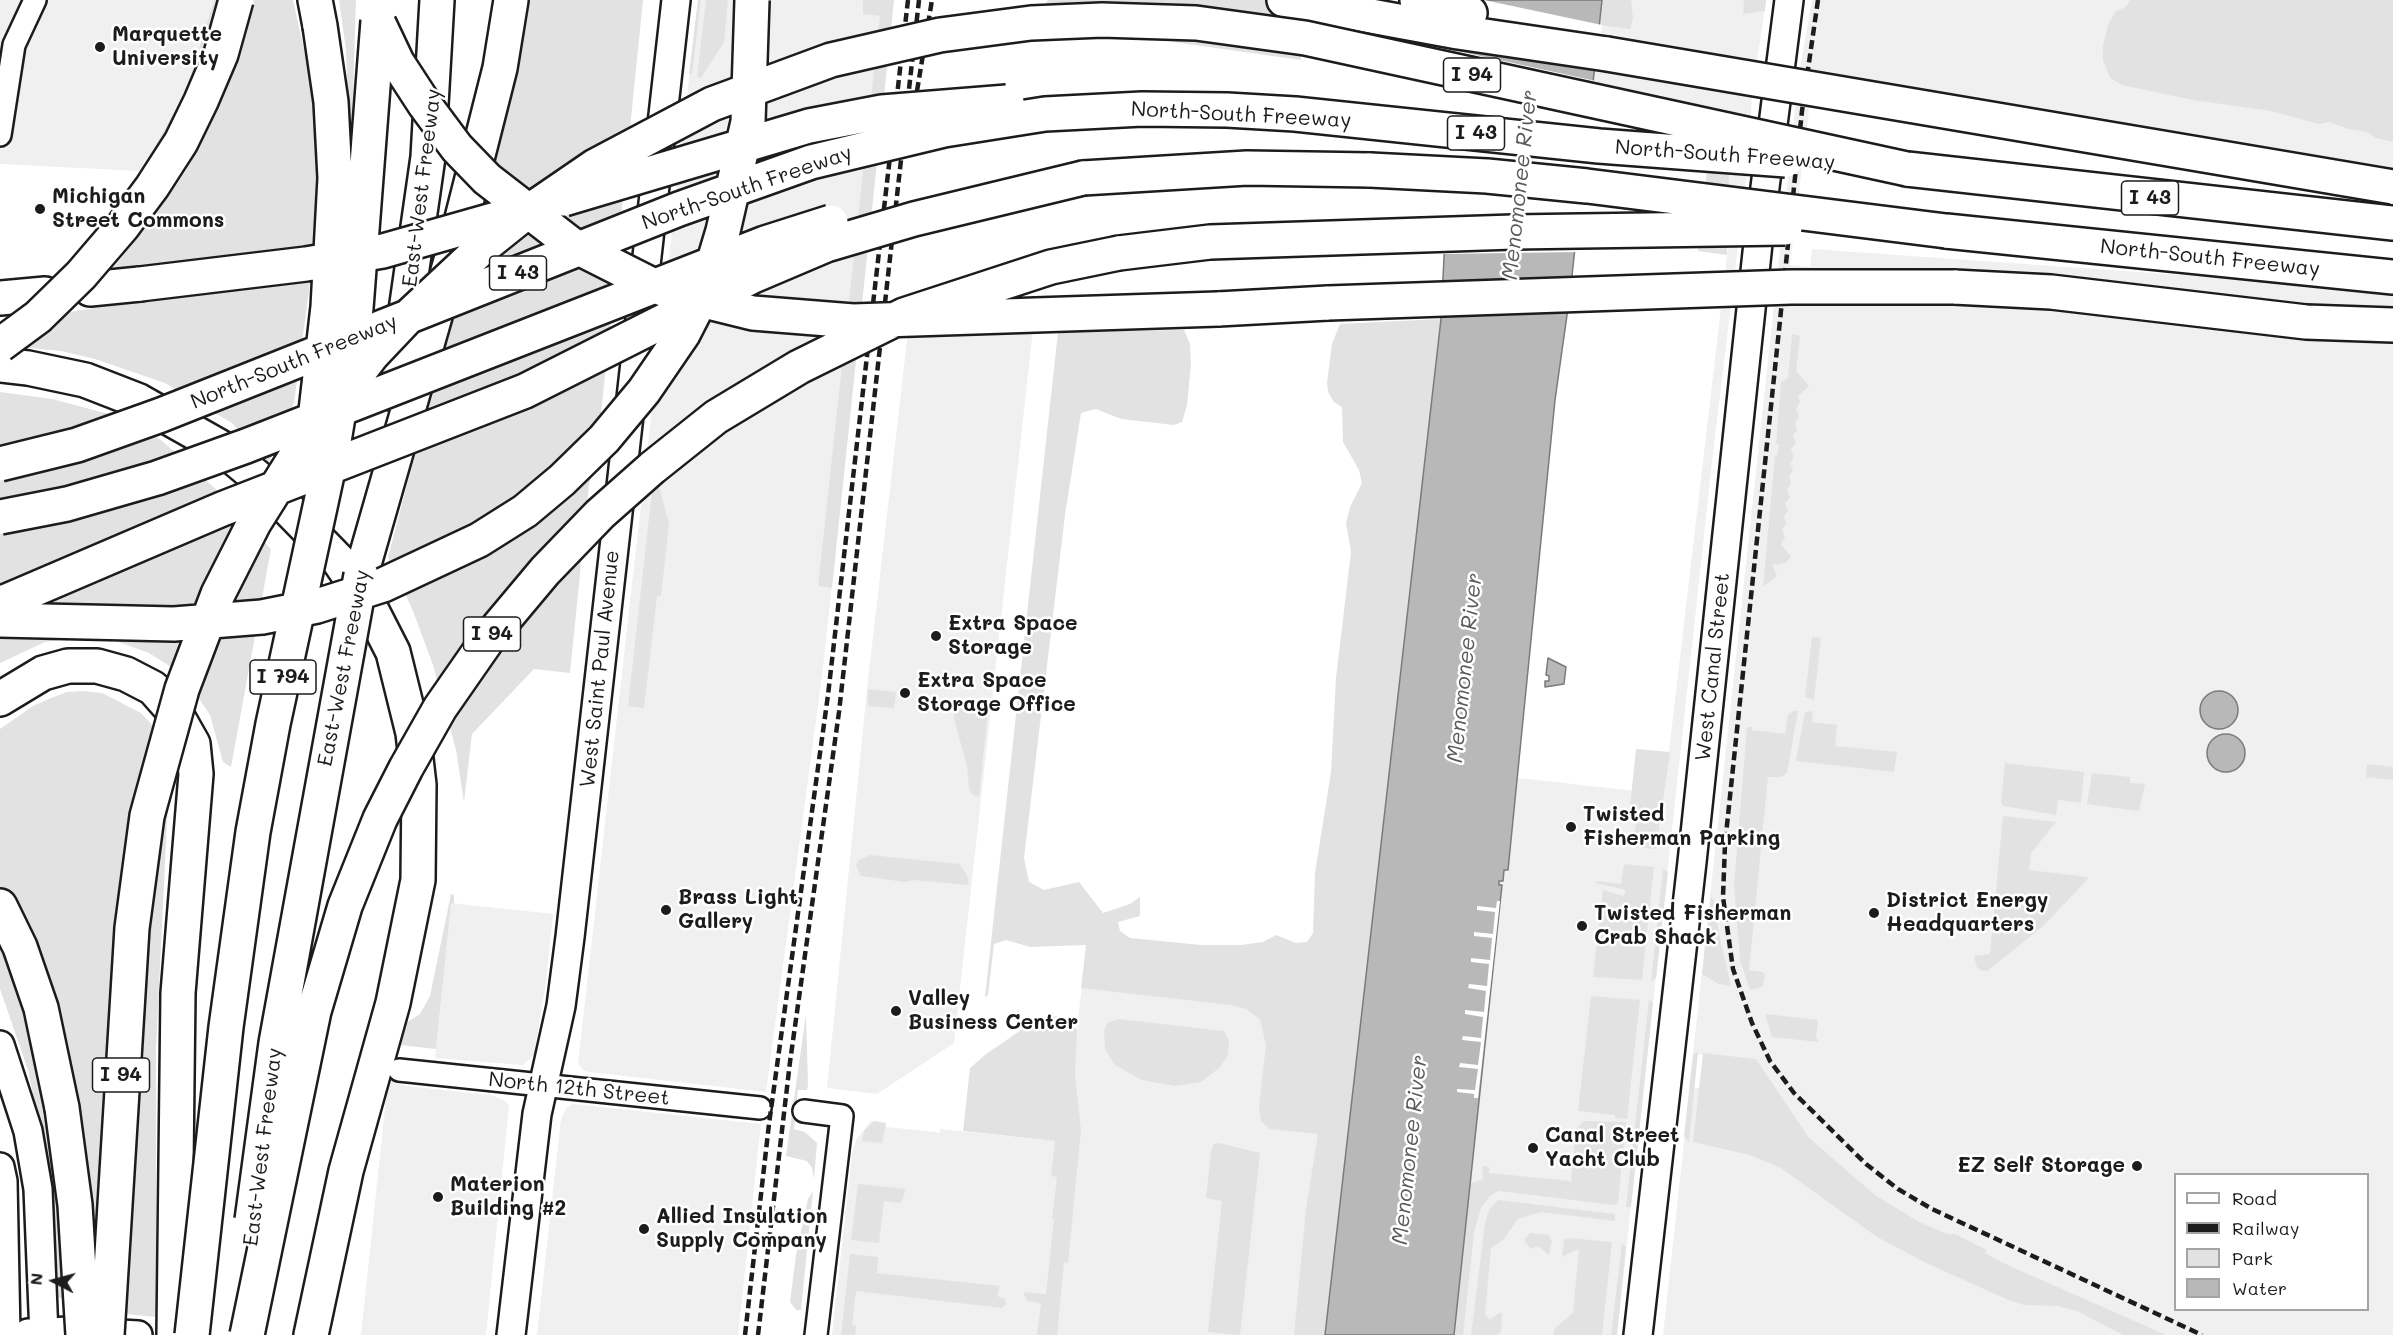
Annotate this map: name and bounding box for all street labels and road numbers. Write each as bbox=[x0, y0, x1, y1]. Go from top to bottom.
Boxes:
road number: I 94 bbox=[1444, 58, 1500, 92]
street label: East-West Freeway bbox=[397, 87, 447, 289]
street label: North-South Freeway bbox=[1130, 97, 1352, 133]
road number: I 43 bbox=[1448, 116, 1504, 150]
street label: North-South Freeway bbox=[1614, 135, 1836, 175]
street label: North-South Freeway bbox=[639, 140, 855, 236]
road number: I 43 bbox=[2122, 181, 2178, 215]
street label: North-South Freeway bbox=[2099, 234, 2321, 282]
road number: I 43 bbox=[490, 256, 546, 290]
street label: North-South Freeway bbox=[187, 309, 401, 415]
street label: West Saint Paul Avenue bbox=[575, 549, 625, 789]
street label: East-West Freeway bbox=[313, 568, 375, 768]
street label: West Canal Street bbox=[1691, 572, 1735, 762]
road number: I 94 bbox=[464, 617, 520, 651]
road number: I 794 bbox=[250, 660, 316, 694]
street label: East-West Freeway bbox=[238, 1046, 288, 1248]
road number: I 94 bbox=[92, 1058, 150, 1092]
street label: North 12th Street bbox=[487, 1067, 671, 1111]

